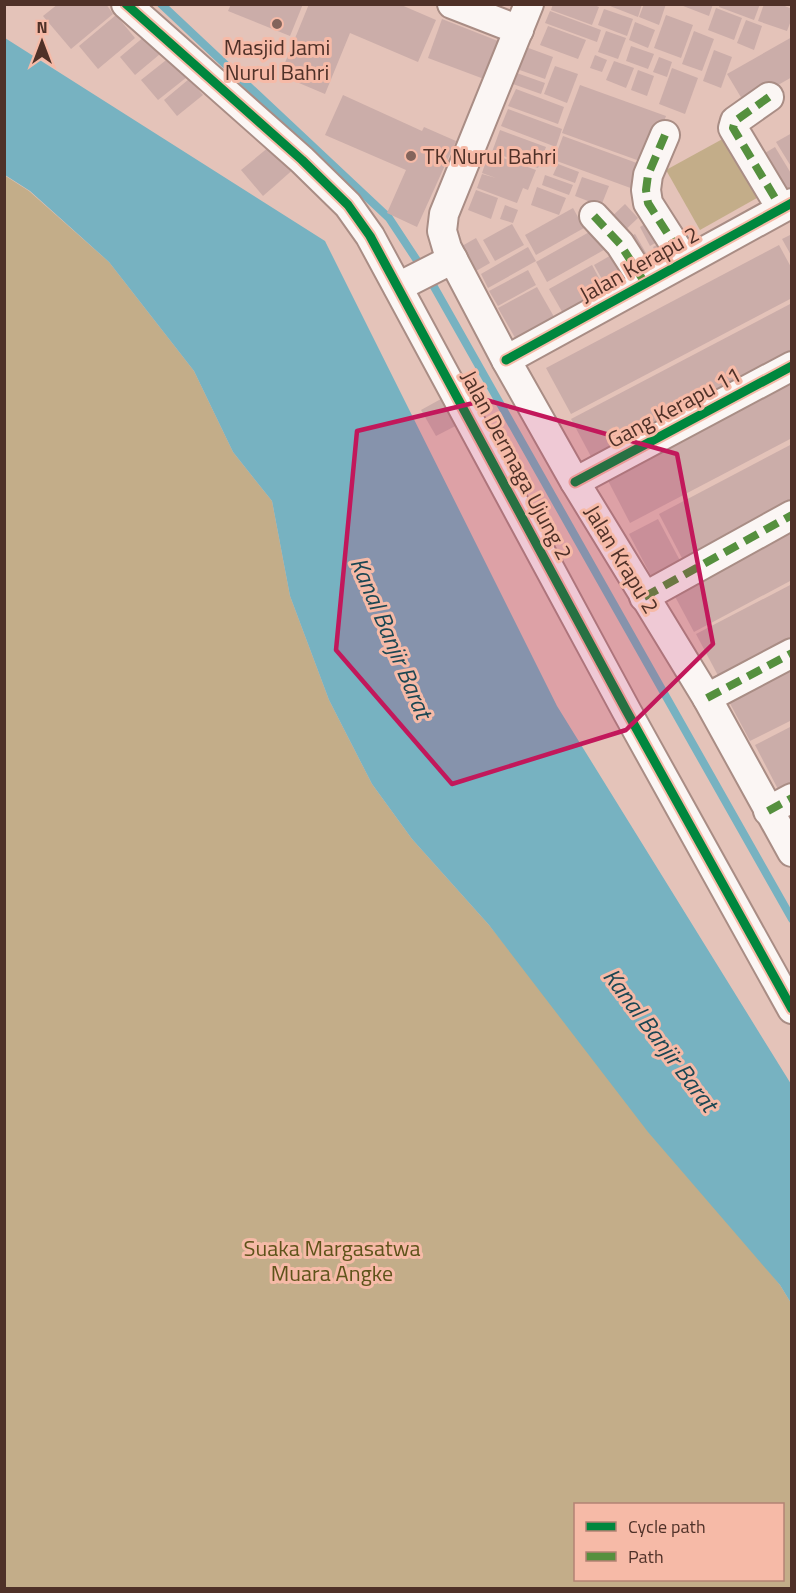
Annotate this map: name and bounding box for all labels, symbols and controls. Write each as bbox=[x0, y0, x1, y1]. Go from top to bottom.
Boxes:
north arrow bbox=[12, 12, 72, 72]
text: N bbox=[36, 15, 48, 39]
marker: Masjid Jami Nurul Bahri bbox=[270, 17, 284, 31]
place label: Masjid Jami Nurul Bahri bbox=[224, 30, 330, 89]
place label: TK Nurul Bahri bbox=[423, 139, 557, 173]
marker: TK Nurul Bahri bbox=[404, 149, 418, 163]
street label: Jalan Kerapu 2 bbox=[573, 217, 705, 311]
street label: Gang Kerapu 11 bbox=[601, 357, 747, 457]
street label: Jalan Dermaga Ujung 2 bbox=[453, 364, 581, 566]
street label: Jalan Krapu 2 bbox=[576, 498, 668, 620]
water label: Kanal Banjir Barat bbox=[342, 552, 443, 727]
water label: Kanal Banjir Barat bbox=[595, 960, 729, 1121]
park label: Suaka Margasatwa Muara Angke bbox=[244, 1231, 420, 1290]
legend bbox=[574, 1503, 784, 1581]
text: Cycle path bbox=[628, 1513, 706, 1540]
text: Path bbox=[628, 1543, 664, 1570]

